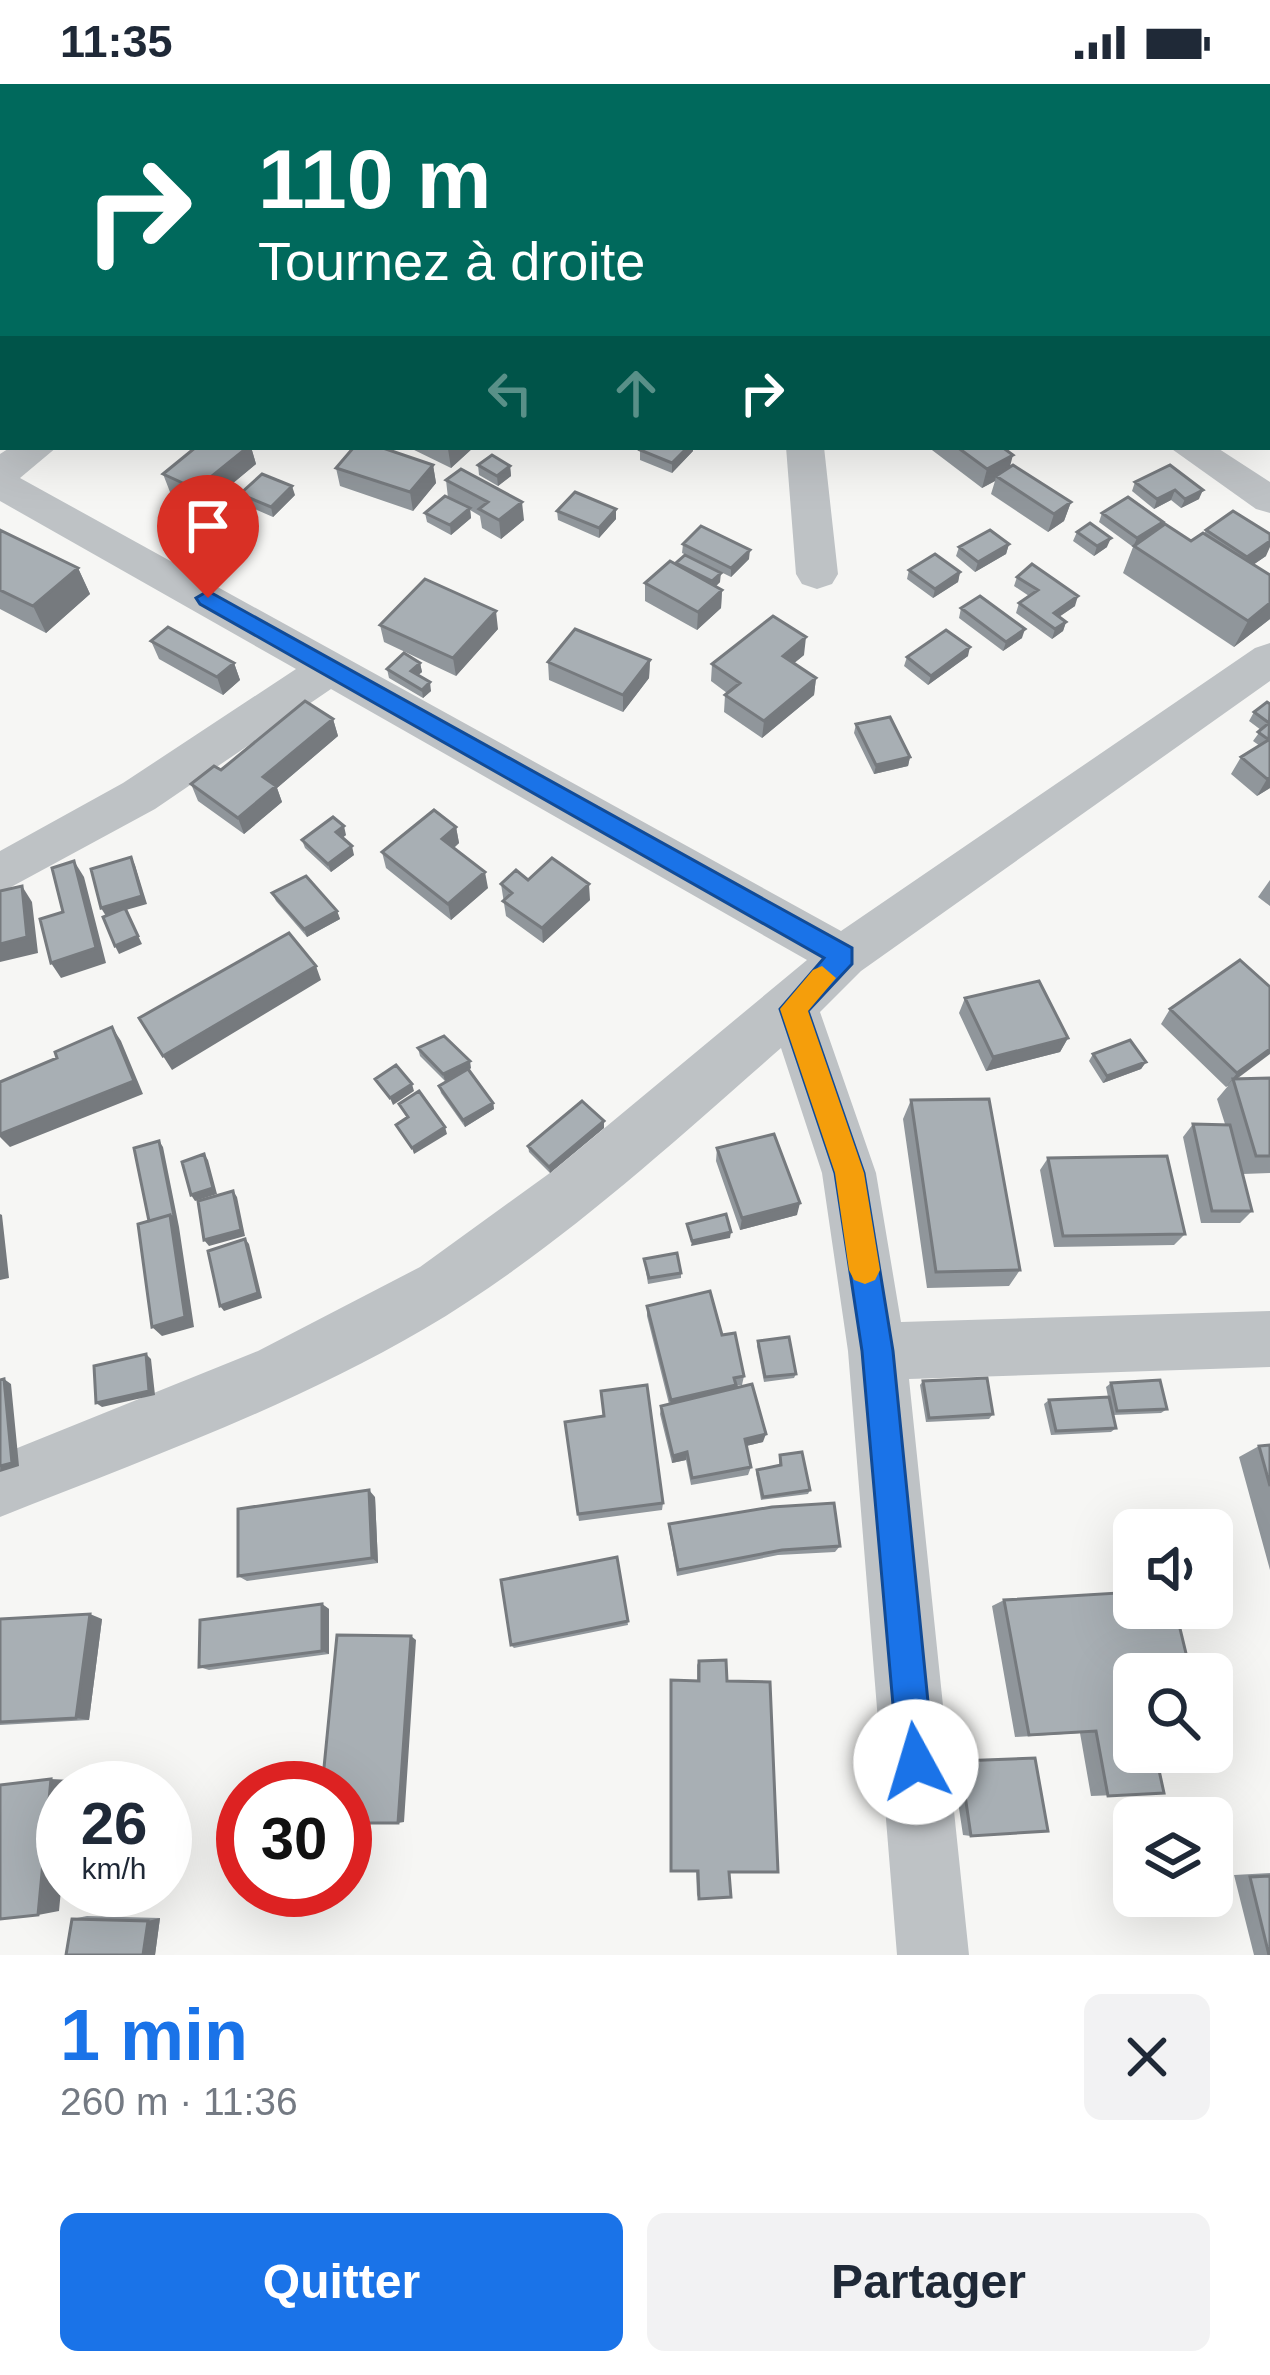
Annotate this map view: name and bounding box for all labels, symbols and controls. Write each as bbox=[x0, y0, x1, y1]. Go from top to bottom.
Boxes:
text: 11:35 bbox=[60, 16, 173, 67]
icon: right bbox=[60, 132, 216, 288]
text: 110 m bbox=[258, 132, 492, 226]
text: Tournez à droite bbox=[258, 231, 645, 291]
icon: left bbox=[477, 360, 543, 426]
icon: ahead bbox=[603, 360, 669, 426]
icon: right bbox=[729, 360, 795, 426]
pin bbox=[157, 475, 259, 598]
icon: arrive bbox=[175, 493, 241, 559]
map controls bbox=[1113, 1509, 1233, 1917]
button: sound bbox=[1113, 1509, 1233, 1629]
button: search bbox=[1113, 1653, 1233, 1773]
position arrow bbox=[853, 1699, 979, 1825]
speed limit sign: 30 bbox=[216, 1761, 372, 1917]
text: 26 bbox=[81, 1790, 147, 1857]
button: layers bbox=[1113, 1797, 1233, 1917]
text: km/h bbox=[81, 1852, 147, 1885]
button: close bbox=[1084, 1994, 1210, 2120]
text: 1 min bbox=[60, 1995, 248, 2075]
text: 260 m · 11:36 bbox=[60, 2080, 298, 2123]
button: Quitter bbox=[60, 2213, 623, 2351]
button: Partager bbox=[647, 2213, 1210, 2351]

